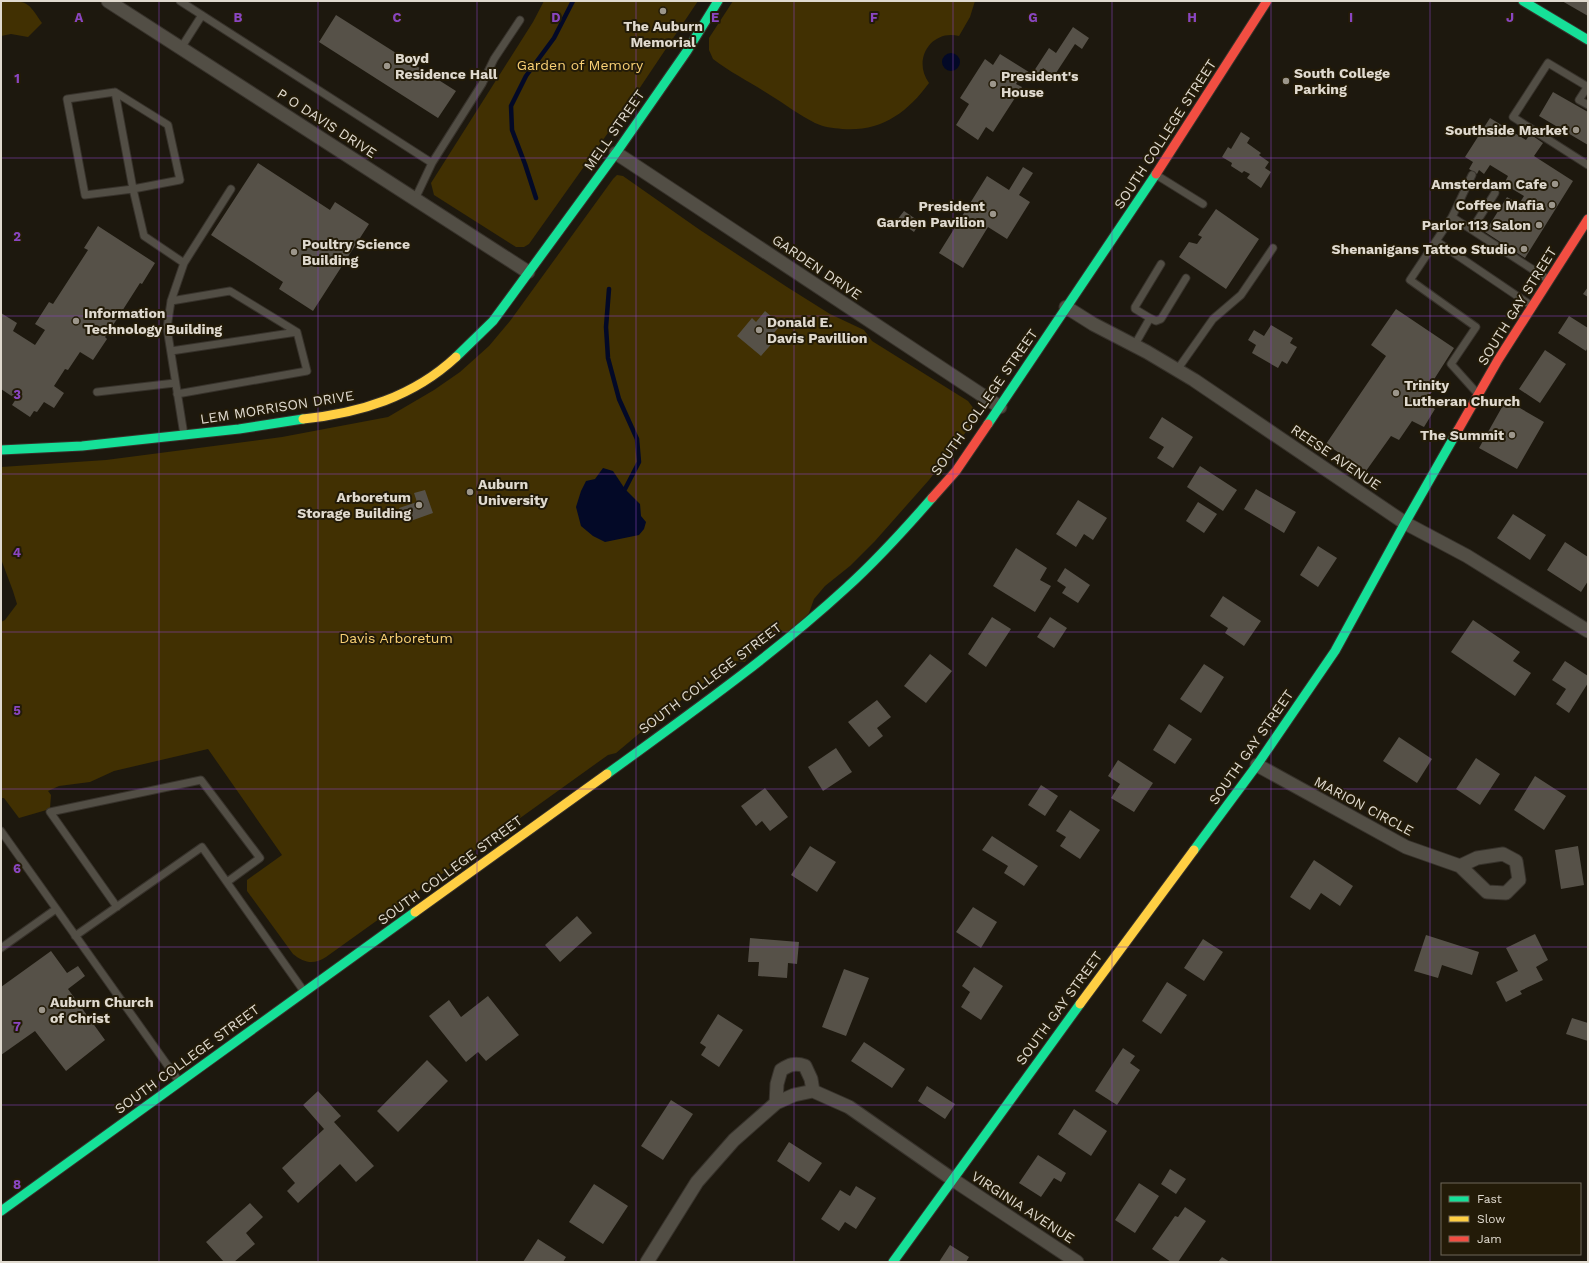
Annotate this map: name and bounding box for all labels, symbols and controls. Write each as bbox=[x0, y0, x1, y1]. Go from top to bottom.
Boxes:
marker: The Auburn Memorial bbox=[658, 6, 668, 16]
text: A bbox=[75, 10, 84, 25]
text: B bbox=[234, 10, 243, 25]
text: C bbox=[393, 10, 402, 25]
text: D bbox=[551, 10, 561, 25]
text: E bbox=[711, 10, 719, 25]
text: F bbox=[870, 10, 878, 25]
text: G bbox=[1028, 10, 1038, 25]
text: H bbox=[1187, 10, 1197, 25]
text: I bbox=[1349, 10, 1353, 25]
text: J bbox=[1506, 10, 1514, 25]
place label: The Auburn Memorial bbox=[623, 18, 703, 50]
place label: Boyd Residence Hall bbox=[395, 50, 498, 82]
street label: SOUTH COLLEGE STREET bbox=[1111, 56, 1220, 212]
park label: Garden of Memory bbox=[517, 57, 644, 73]
marker: Boyd Residence Hall bbox=[382, 61, 392, 71]
place label: South College Parking bbox=[1294, 65, 1390, 97]
place label: President's House bbox=[1001, 68, 1079, 100]
text: 1 bbox=[14, 71, 20, 86]
marker: South College Parking bbox=[1281, 76, 1291, 86]
marker: President's House bbox=[988, 79, 998, 89]
street label: P O DAVIS DRIVE bbox=[274, 85, 380, 161]
street label: MELL STREET bbox=[580, 86, 648, 173]
place label: Southside Market bbox=[1445, 122, 1568, 138]
marker: Southside Market bbox=[1571, 125, 1581, 135]
place label: Amsterdam Cafe bbox=[1431, 176, 1547, 192]
marker: Amsterdam Cafe bbox=[1550, 179, 1560, 189]
place label: Coffee Mafia bbox=[1456, 197, 1545, 213]
place label: President Garden Pavilion bbox=[876, 198, 985, 230]
marker: Coffee Mafia bbox=[1547, 200, 1557, 210]
marker: President Garden Pavilion bbox=[988, 209, 998, 219]
place label: Parlor 113 Salon bbox=[1422, 217, 1531, 233]
marker: Parlor 113 Salon bbox=[1534, 220, 1544, 230]
text: 2 bbox=[13, 229, 21, 244]
street label: GARDEN DRIVE bbox=[769, 231, 865, 303]
place label: Poultry Science Building bbox=[302, 236, 410, 268]
place label: Shenanigans Tattoo Studio bbox=[1332, 241, 1516, 257]
street label: SOUTH GAY STREET bbox=[1474, 244, 1560, 368]
marker: Shenanigans Tattoo Studio bbox=[1519, 244, 1529, 254]
marker: Poultry Science Building bbox=[289, 247, 299, 257]
place label: Information Technology Building bbox=[84, 305, 222, 337]
place label: Donald E. Davis Pavillion bbox=[767, 314, 868, 346]
marker: Information Technology Building bbox=[71, 316, 81, 326]
marker: Donald E. Davis Pavillion bbox=[754, 325, 764, 335]
street label: SOUTH COLLEGE STREET bbox=[927, 325, 1041, 478]
place label: Trinity Lutheran Church bbox=[1404, 377, 1520, 409]
text: 3 bbox=[13, 387, 21, 402]
street label: LEM MORRISON DRIVE bbox=[199, 387, 355, 427]
marker: Trinity Lutheran Church bbox=[1391, 388, 1401, 398]
street label: REESE AVENUE bbox=[1288, 421, 1384, 493]
place label: The Summit bbox=[1420, 427, 1504, 443]
marker: The Summit bbox=[1507, 430, 1517, 440]
place label: Auburn University bbox=[478, 476, 548, 508]
marker: Auburn University bbox=[465, 487, 475, 497]
place label: Arboretum Storage Building bbox=[297, 489, 411, 521]
marker: Arboretum Storage Building bbox=[414, 500, 424, 510]
text: 4 bbox=[13, 545, 22, 560]
street label: SOUTH COLLEGE STREET bbox=[635, 619, 785, 737]
park label: Davis Arboretum bbox=[339, 630, 453, 646]
street label: SOUTH GAY STREET bbox=[1205, 686, 1297, 807]
text: 5 bbox=[13, 703, 21, 718]
street label: MARION CIRCLE bbox=[1312, 773, 1416, 839]
street label: SOUTH COLLEGE STREET bbox=[375, 812, 526, 928]
text: 6 bbox=[13, 861, 21, 876]
street label: SOUTH GAY STREET bbox=[1013, 948, 1106, 1068]
place label: Auburn Church of Christ bbox=[50, 994, 154, 1026]
street label: SOUTH COLLEGE STREET bbox=[112, 1001, 263, 1117]
marker: Auburn Church of Christ bbox=[37, 1005, 47, 1015]
text: 7 bbox=[13, 1019, 21, 1034]
street label: VIRGINIA AVENUE bbox=[969, 1168, 1078, 1246]
text: 8 bbox=[13, 1177, 21, 1192]
legend bbox=[1441, 1183, 1581, 1255]
text: Fast bbox=[1477, 1192, 1502, 1206]
text: Slow bbox=[1477, 1212, 1505, 1226]
text: Jam bbox=[1477, 1232, 1502, 1246]

